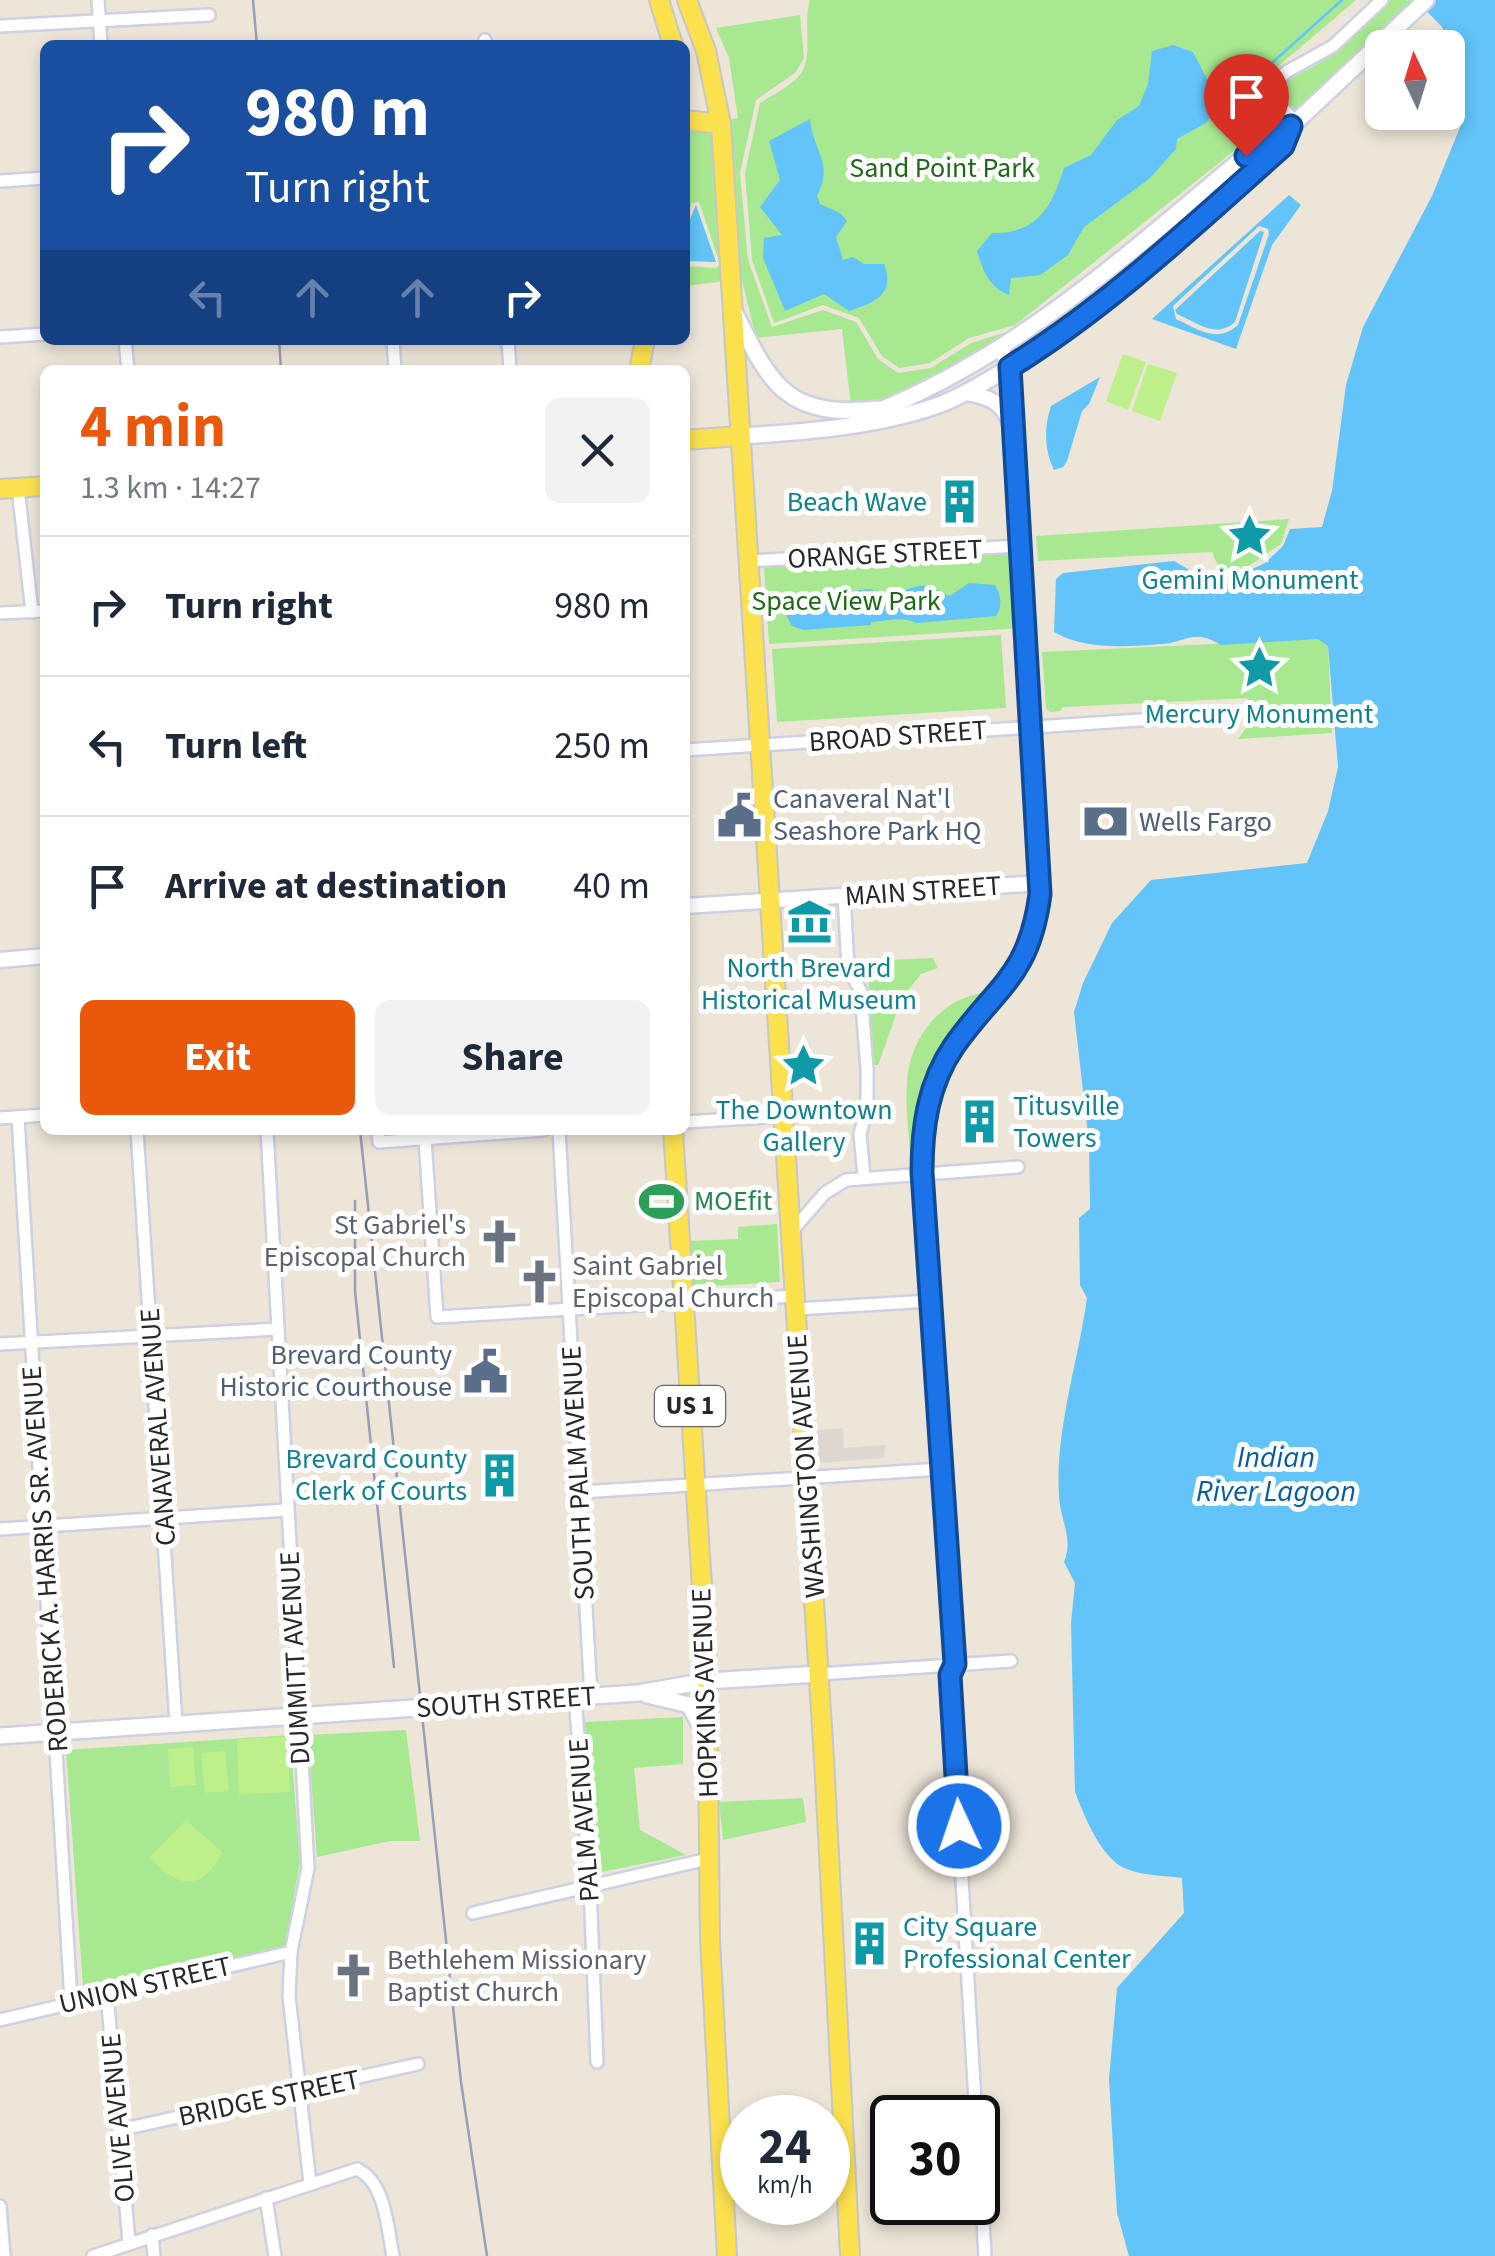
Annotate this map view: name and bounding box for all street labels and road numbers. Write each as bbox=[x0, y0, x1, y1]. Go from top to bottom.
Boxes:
street label: ORANGE STREET bbox=[786, 529, 984, 579]
street label: BROAD STREET bbox=[808, 710, 988, 762]
street label: MAIN STREET bbox=[844, 866, 1002, 916]
street label: CANAVERAL AVENUE bbox=[130, 1307, 186, 1547]
street label: WASHINGTON AVENUE bbox=[777, 1333, 835, 1599]
street label: SOUTH PALM AVENUE bbox=[551, 1345, 605, 1601]
street label: RODERICK A. HARRIS SR. AVENUE bbox=[12, 1365, 78, 1753]
road number: US 1 bbox=[655, 1386, 725, 1426]
street label: DUMMITT AVENUE bbox=[269, 1550, 321, 1766]
street label: HOPKINS AVENUE bbox=[681, 1587, 729, 1799]
street label: SOUTH STREET bbox=[415, 1676, 597, 1728]
street label: PALM AVENUE bbox=[558, 1737, 610, 1903]
street label: UNION STREET bbox=[55, 1946, 235, 2024]
street label: OLIVE AVENUE bbox=[91, 2032, 145, 2204]
street label: BRIDGE STREET bbox=[175, 2059, 363, 2137]

